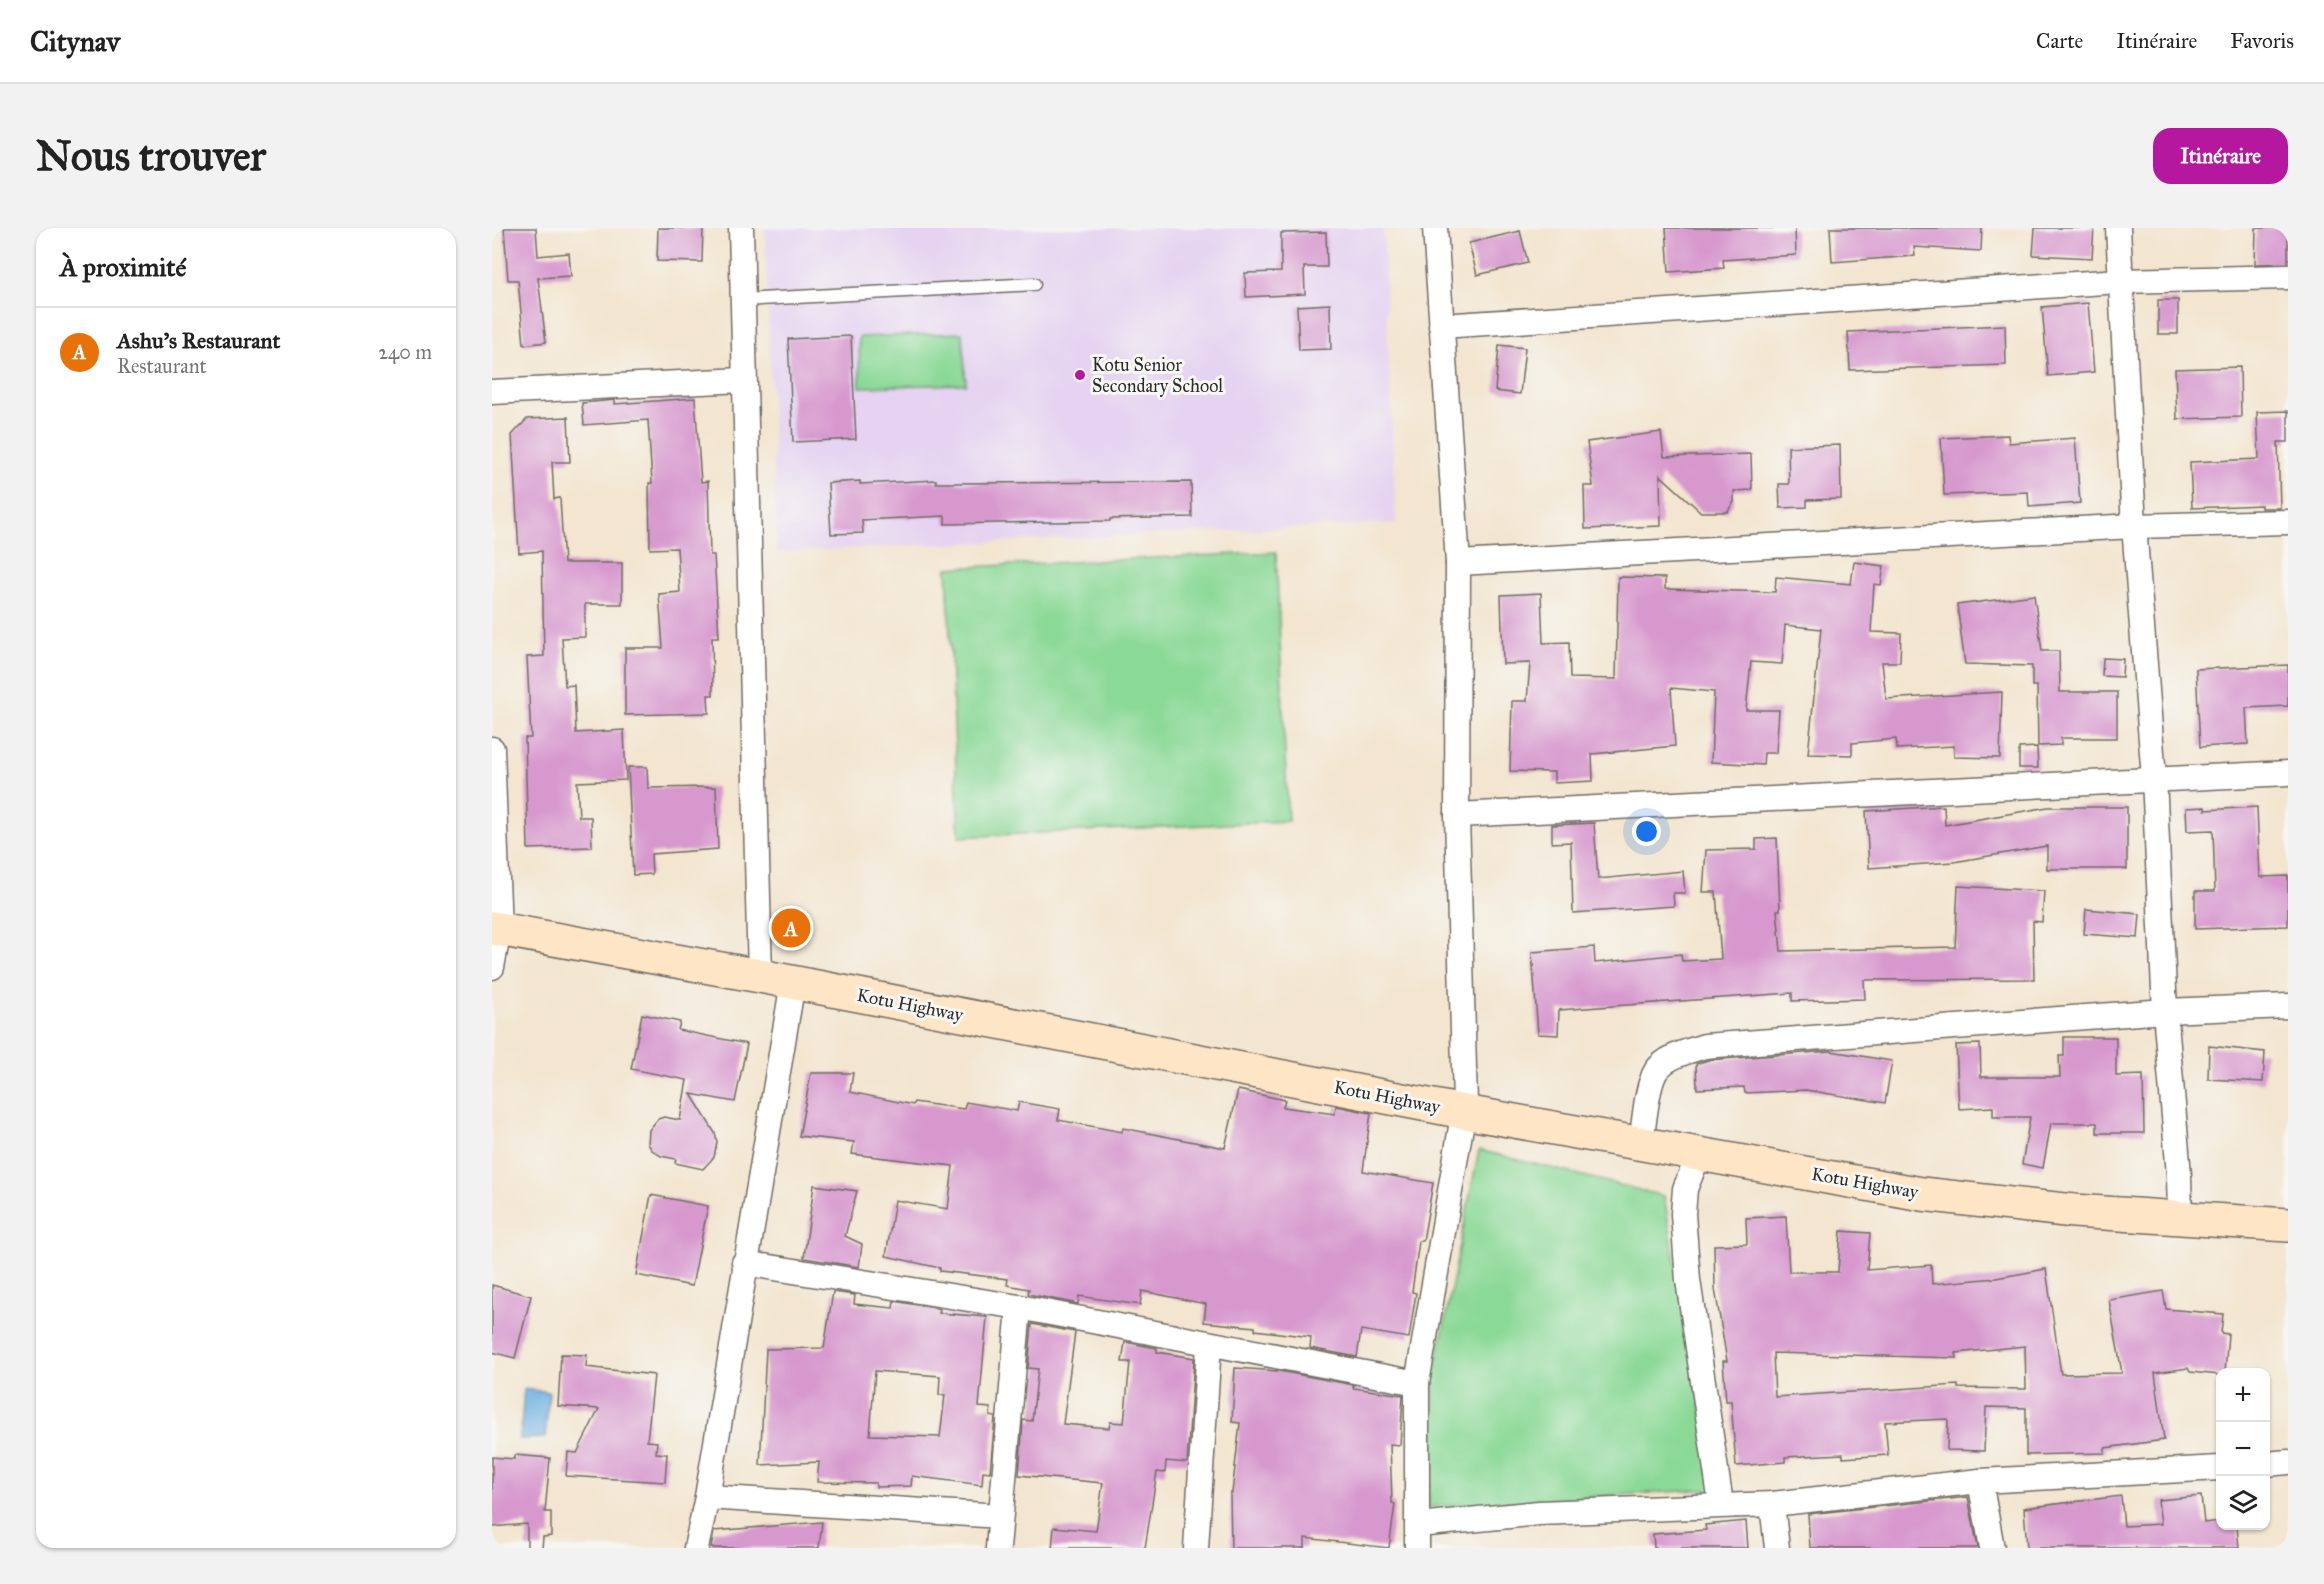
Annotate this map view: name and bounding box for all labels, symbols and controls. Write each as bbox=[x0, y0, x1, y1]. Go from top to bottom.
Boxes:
text: Citynav bbox=[30, 24, 120, 59]
text: Carte bbox=[2036, 28, 2083, 54]
text: Itinéraire bbox=[2116, 28, 2197, 54]
text: Favoris bbox=[2230, 28, 2294, 54]
button: Itinéraire bbox=[2153, 128, 2288, 184]
text: Nous trouver bbox=[36, 130, 266, 182]
text: À proximité bbox=[60, 251, 186, 283]
text: Ashu's Restaurant bbox=[117, 327, 280, 354]
text: A bbox=[73, 340, 86, 364]
text: 240 m bbox=[378, 340, 432, 364]
text: Restaurant bbox=[117, 354, 207, 378]
place label: Kotu Senior Secondary School bbox=[1092, 354, 1223, 397]
marker: Kotu Senior Secondary School bbox=[1073, 368, 1087, 382]
your location bbox=[1632, 817, 1661, 846]
pin: A bbox=[772, 906, 810, 950]
street label: Kotu Highway bbox=[855, 984, 966, 1027]
street label: Kotu Highway bbox=[1332, 1076, 1443, 1119]
street label: Kotu Highway bbox=[1810, 1163, 1921, 1204]
map controls bbox=[2216, 1368, 2270, 1530]
button: + bbox=[2216, 1368, 2270, 1422]
button: − bbox=[2216, 1422, 2270, 1476]
button: layers bbox=[2216, 1476, 2270, 1530]

